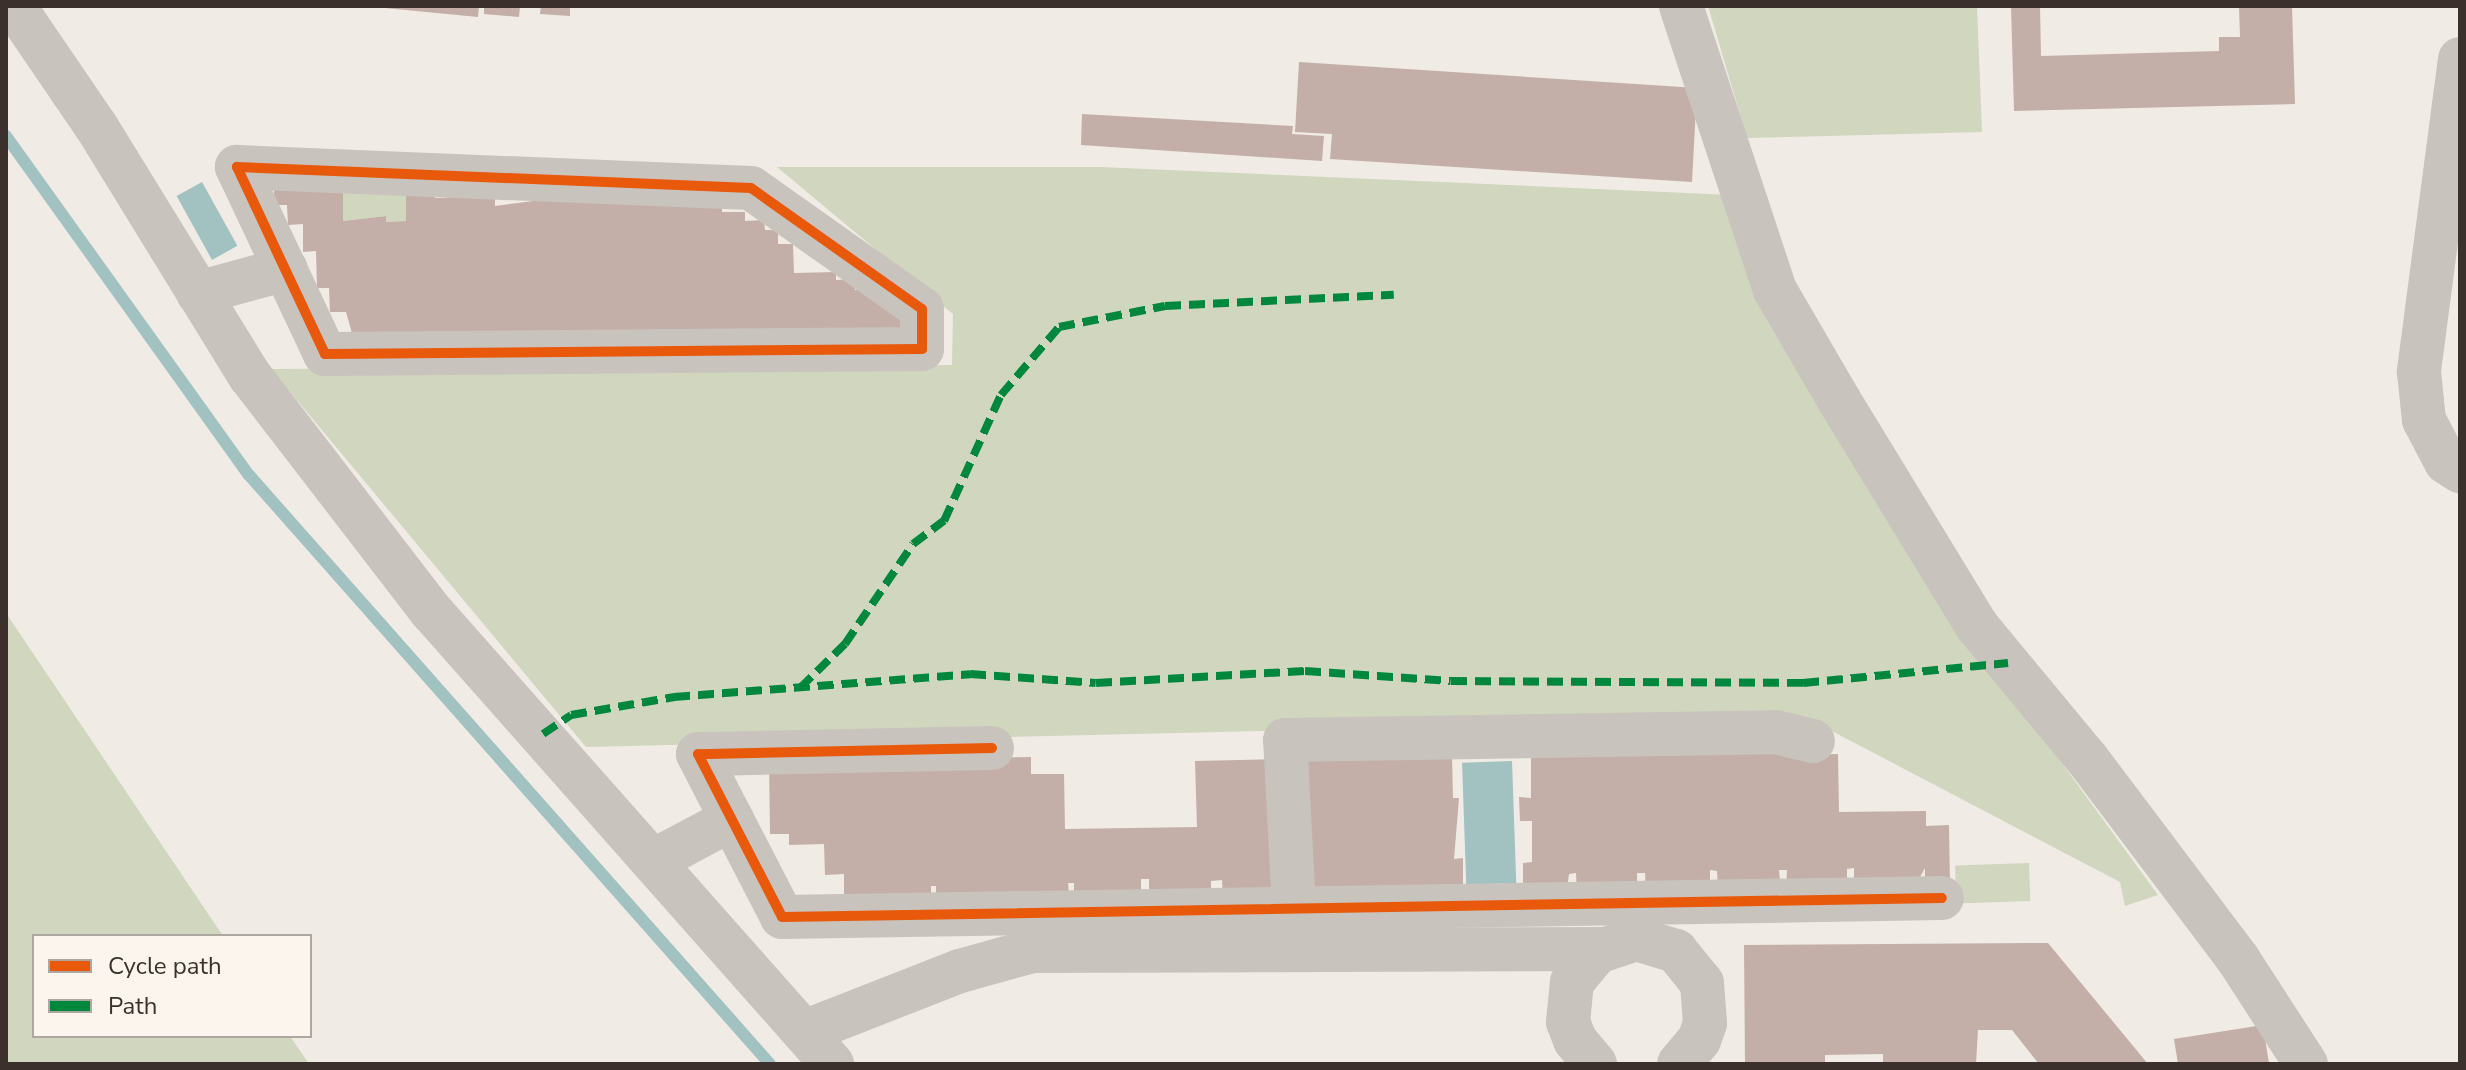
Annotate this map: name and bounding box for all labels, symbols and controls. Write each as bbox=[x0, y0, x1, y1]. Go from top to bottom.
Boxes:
legend bbox=[32, 934, 312, 1038]
text: Cycle path bbox=[108, 950, 222, 982]
text: Path bbox=[108, 990, 157, 1022]

